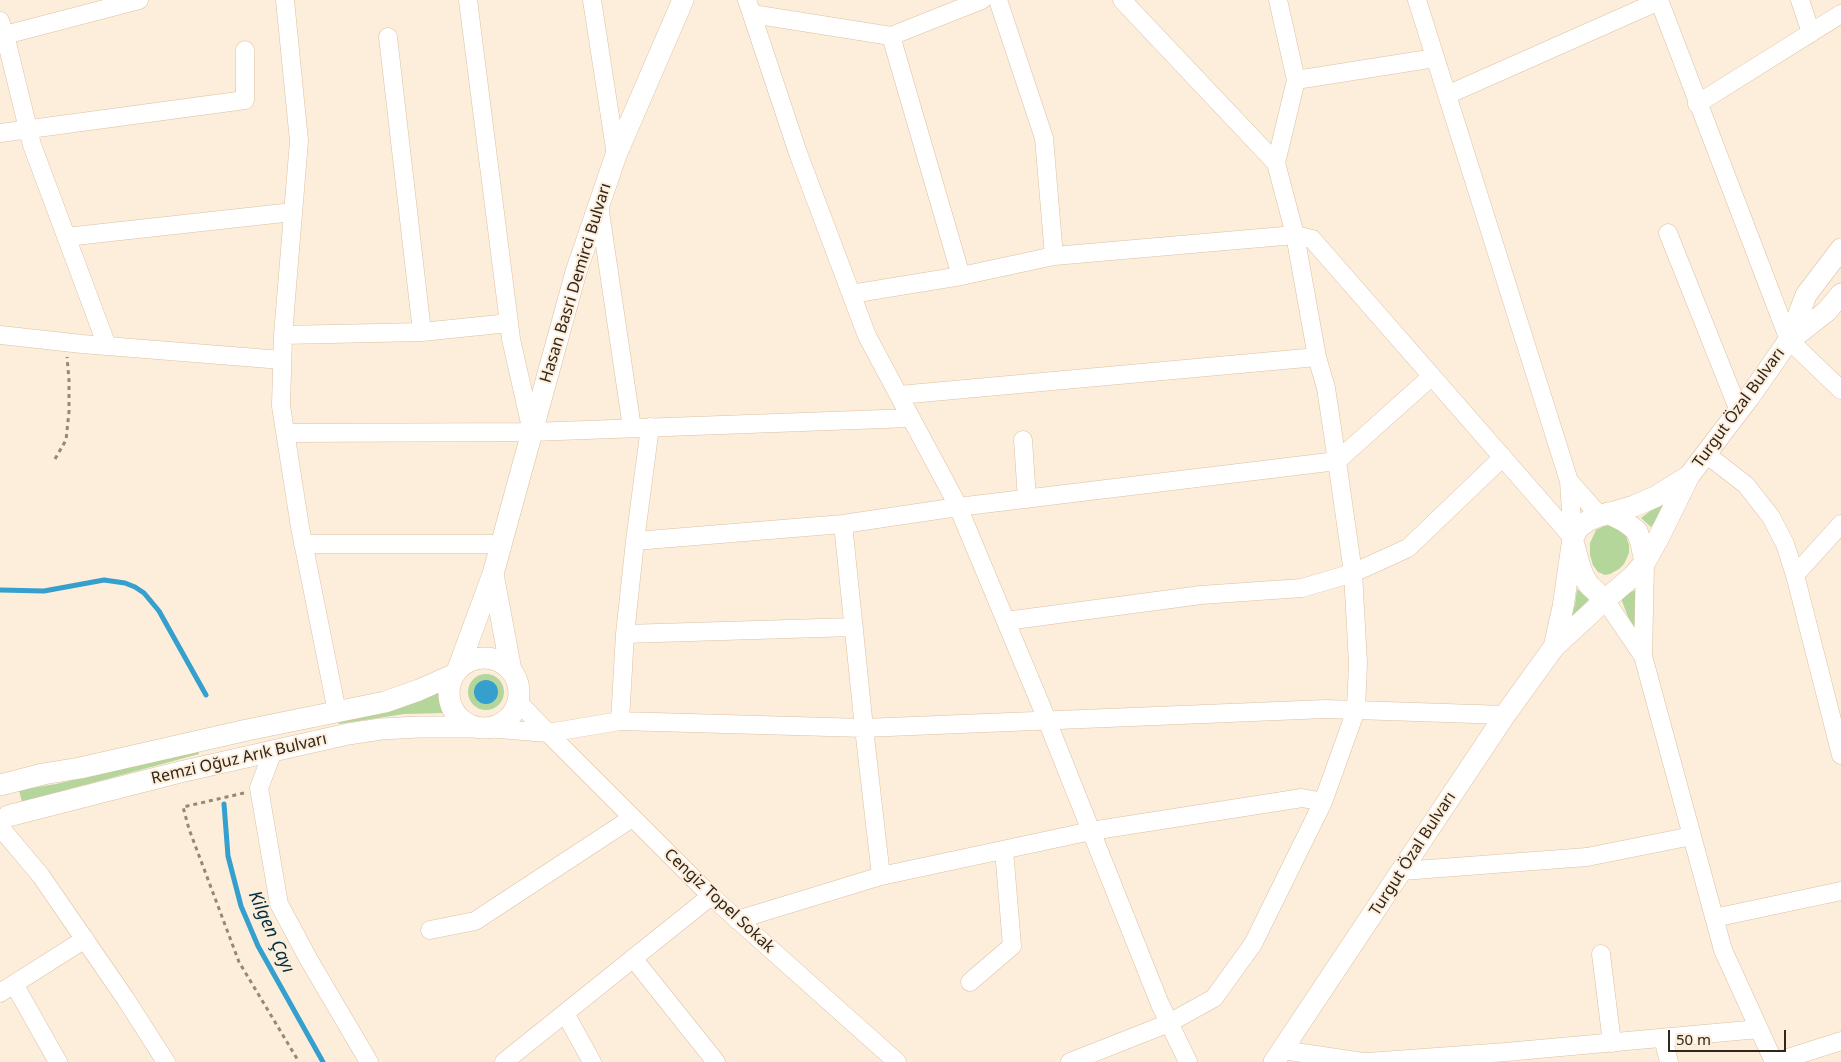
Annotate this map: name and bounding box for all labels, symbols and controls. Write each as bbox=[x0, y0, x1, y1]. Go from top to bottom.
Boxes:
street label: Hasan Basri Demirci Bulvarı bbox=[536, 181, 616, 385]
street label: Turgut Özal Bulvarı bbox=[1689, 344, 1789, 472]
street label: Remzi Oğuz Arık Bulvarı bbox=[149, 729, 329, 789]
street label: Turgut Özal Bulvarı bbox=[1366, 789, 1460, 919]
street label: Cengiz Topel Sokak bbox=[660, 845, 778, 957]
water label: Kilgen Çayı bbox=[243, 888, 299, 976]
scale bar bbox=[1671, 1020, 1788, 1052]
text: 50 m bbox=[1676, 1029, 1711, 1049]

